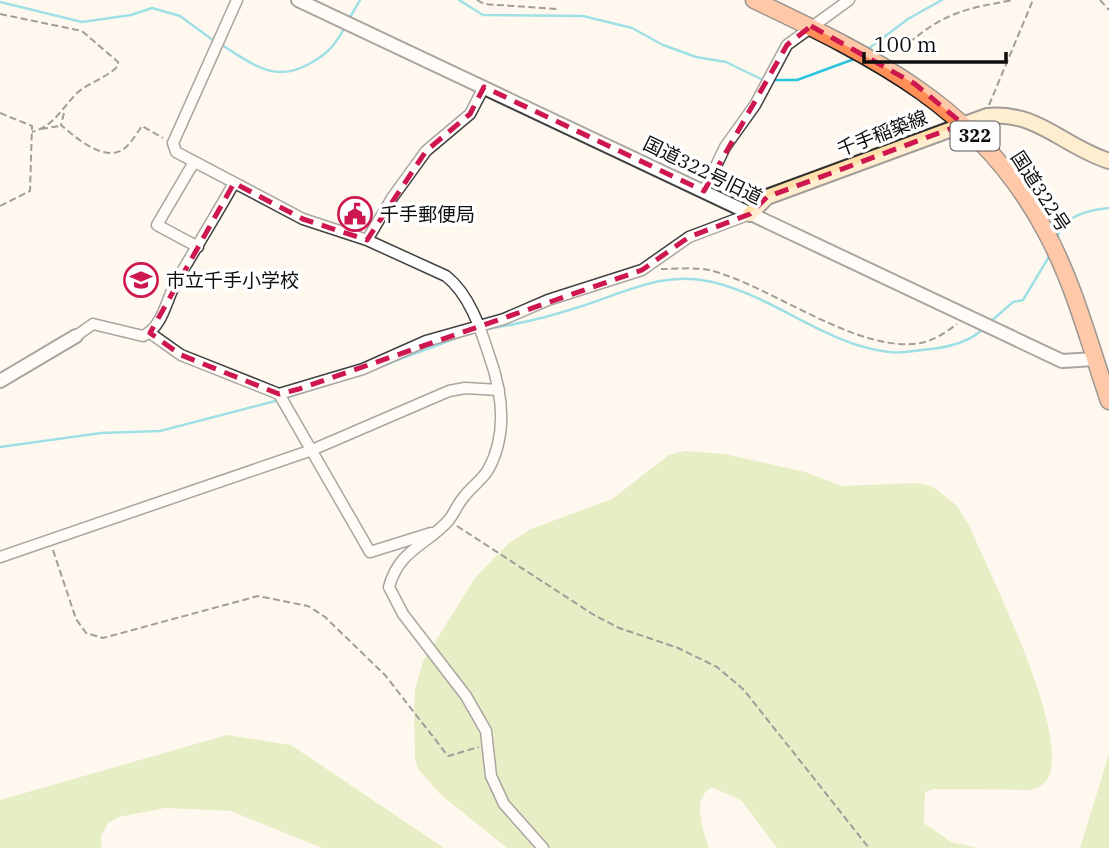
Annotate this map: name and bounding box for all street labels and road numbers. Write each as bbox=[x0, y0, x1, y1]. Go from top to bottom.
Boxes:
street label: 千手稲築線 bbox=[833, 105, 931, 161]
road number: 322 bbox=[950, 121, 1000, 150]
street label: 国道322号旧道 bbox=[640, 131, 766, 209]
street label: 国道322号 bbox=[1006, 146, 1076, 236]

